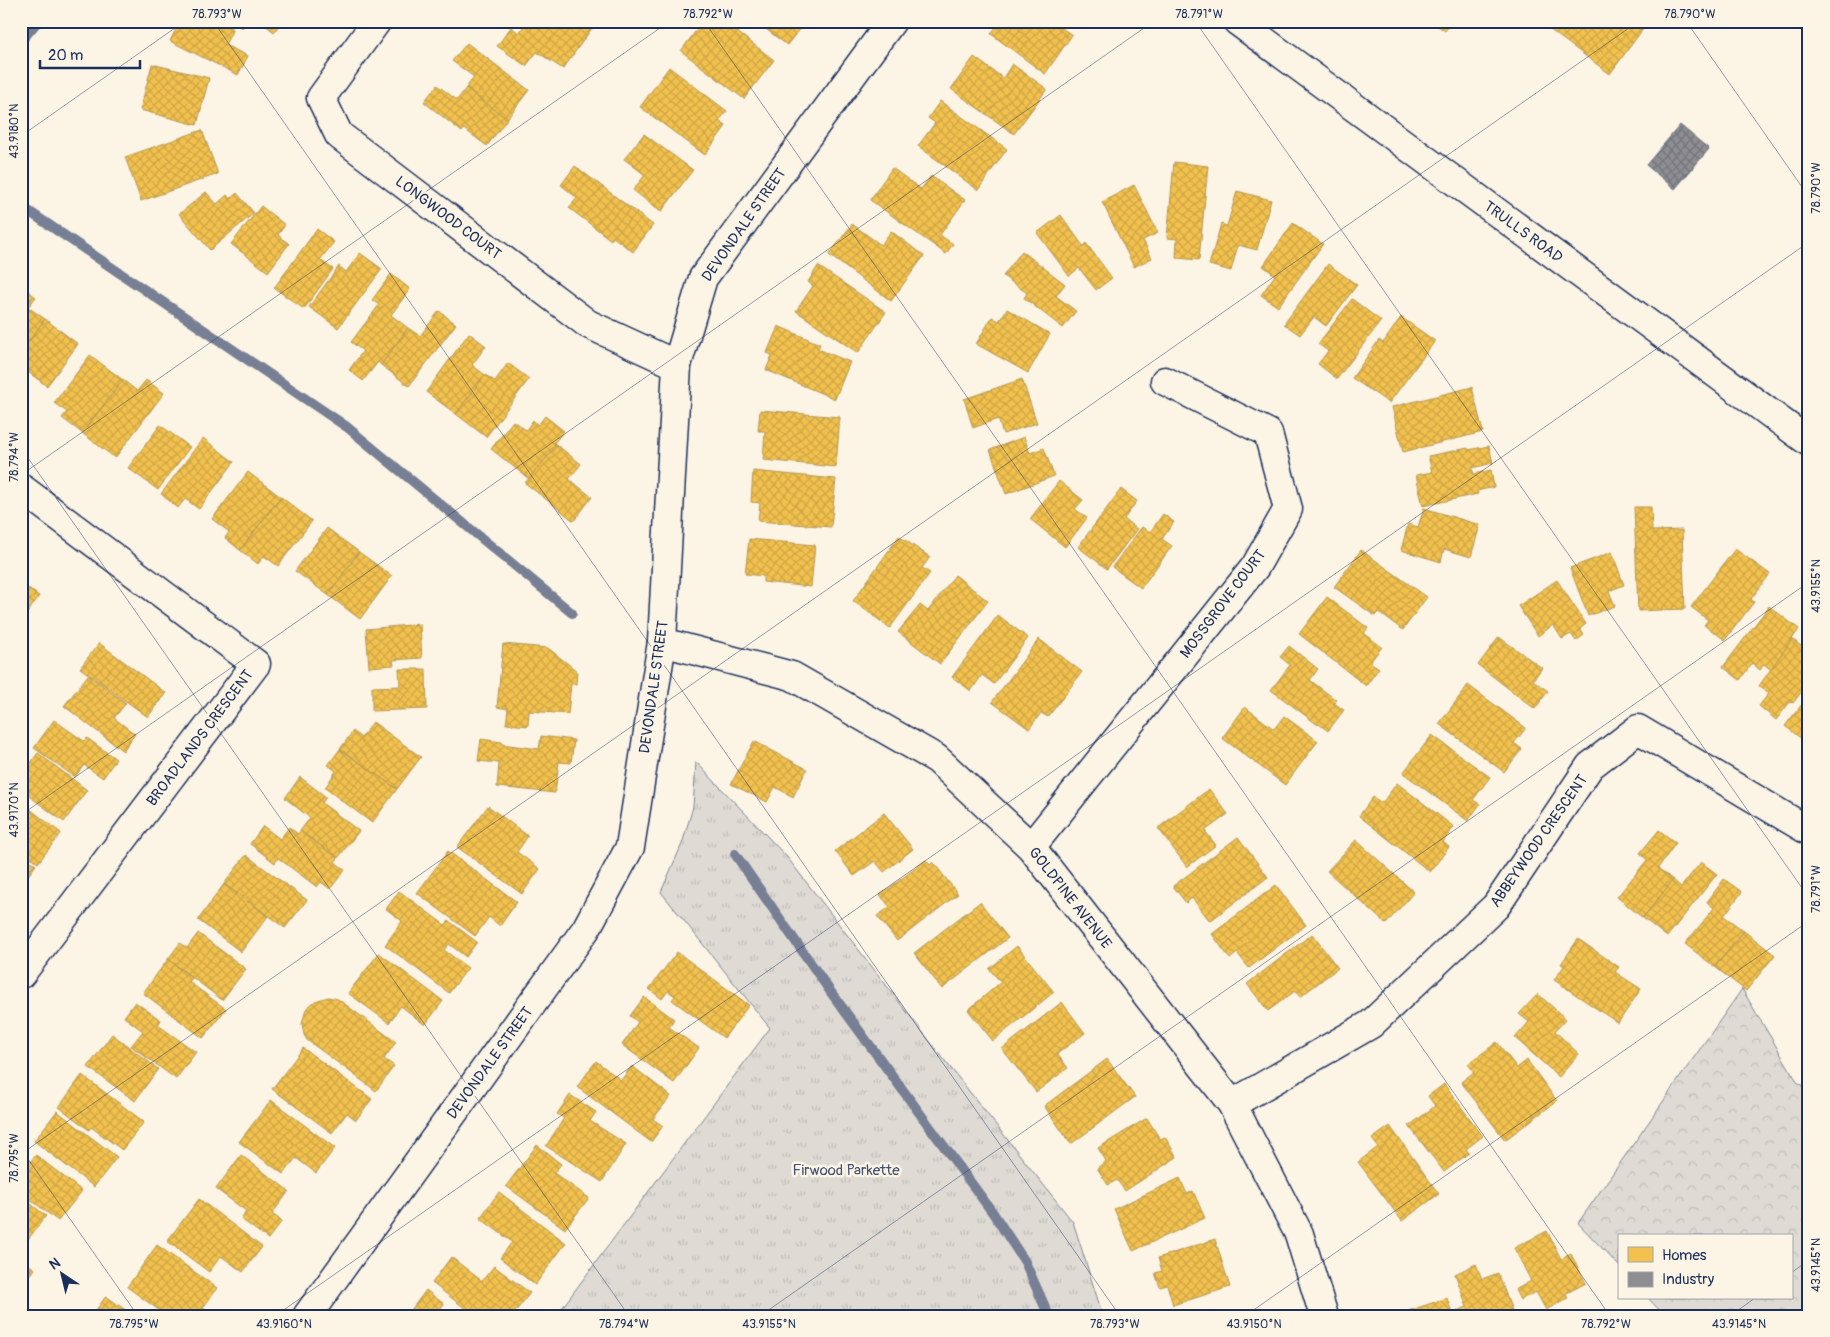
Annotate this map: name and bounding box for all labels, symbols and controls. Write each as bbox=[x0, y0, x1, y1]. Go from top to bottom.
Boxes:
text: 78.793°W bbox=[192, 7, 242, 22]
text: 78.792°W bbox=[683, 7, 733, 22]
text: 78.791°W bbox=[1175, 7, 1223, 22]
text: 78.790°W bbox=[1664, 7, 1716, 22]
scale bar bbox=[40, 38, 140, 70]
text: 20 m bbox=[48, 46, 83, 65]
text: 43.9180°N bbox=[7, 104, 22, 158]
text: 78.790°W bbox=[1809, 162, 1824, 214]
street label: DEVONDALE STREET bbox=[698, 165, 790, 285]
street label: LONGWOOD COURT bbox=[391, 172, 505, 264]
street label: TRULLS ROAD bbox=[1480, 197, 1566, 267]
text: 78.794°W bbox=[7, 432, 22, 482]
street label: MOSSGROVE COURT bbox=[1176, 546, 1270, 662]
text: 43.9155°N bbox=[1809, 559, 1824, 613]
street label: DEVONDALE STREET bbox=[635, 619, 673, 755]
street label: BROADLANDS CRESCENT bbox=[142, 666, 258, 810]
street label: ABBEYWOOD CRESCENT bbox=[1486, 771, 1592, 911]
text: 43.9170°N bbox=[7, 782, 22, 838]
street label: GOLDPINE AVENUE bbox=[1024, 843, 1116, 953]
text: 78.791°W bbox=[1809, 865, 1824, 913]
street label: DEVONDALE STREET bbox=[443, 1003, 537, 1123]
text: 78.795°W bbox=[7, 1133, 22, 1183]
park label: Firwood Parkette bbox=[792, 1161, 900, 1180]
legend bbox=[1618, 1234, 1792, 1300]
text: 43.9145°N bbox=[1809, 1238, 1824, 1292]
text: Homes bbox=[1662, 1246, 1707, 1265]
north arrow bbox=[38, 1250, 88, 1300]
text: N bbox=[46, 1254, 64, 1273]
text: Industry bbox=[1662, 1270, 1715, 1289]
text: 78.795°W bbox=[109, 1317, 159, 1332]
text: 43.9160°N bbox=[256, 1317, 312, 1332]
text: 78.794°W bbox=[599, 1317, 649, 1332]
text: 43.9155°N bbox=[742, 1317, 796, 1332]
text: 78.793°W bbox=[1090, 1317, 1140, 1332]
text: 43.9150°N bbox=[1226, 1317, 1282, 1332]
text: 78.792°W bbox=[1581, 1317, 1631, 1332]
text: 43.9145°N bbox=[1712, 1317, 1766, 1332]

